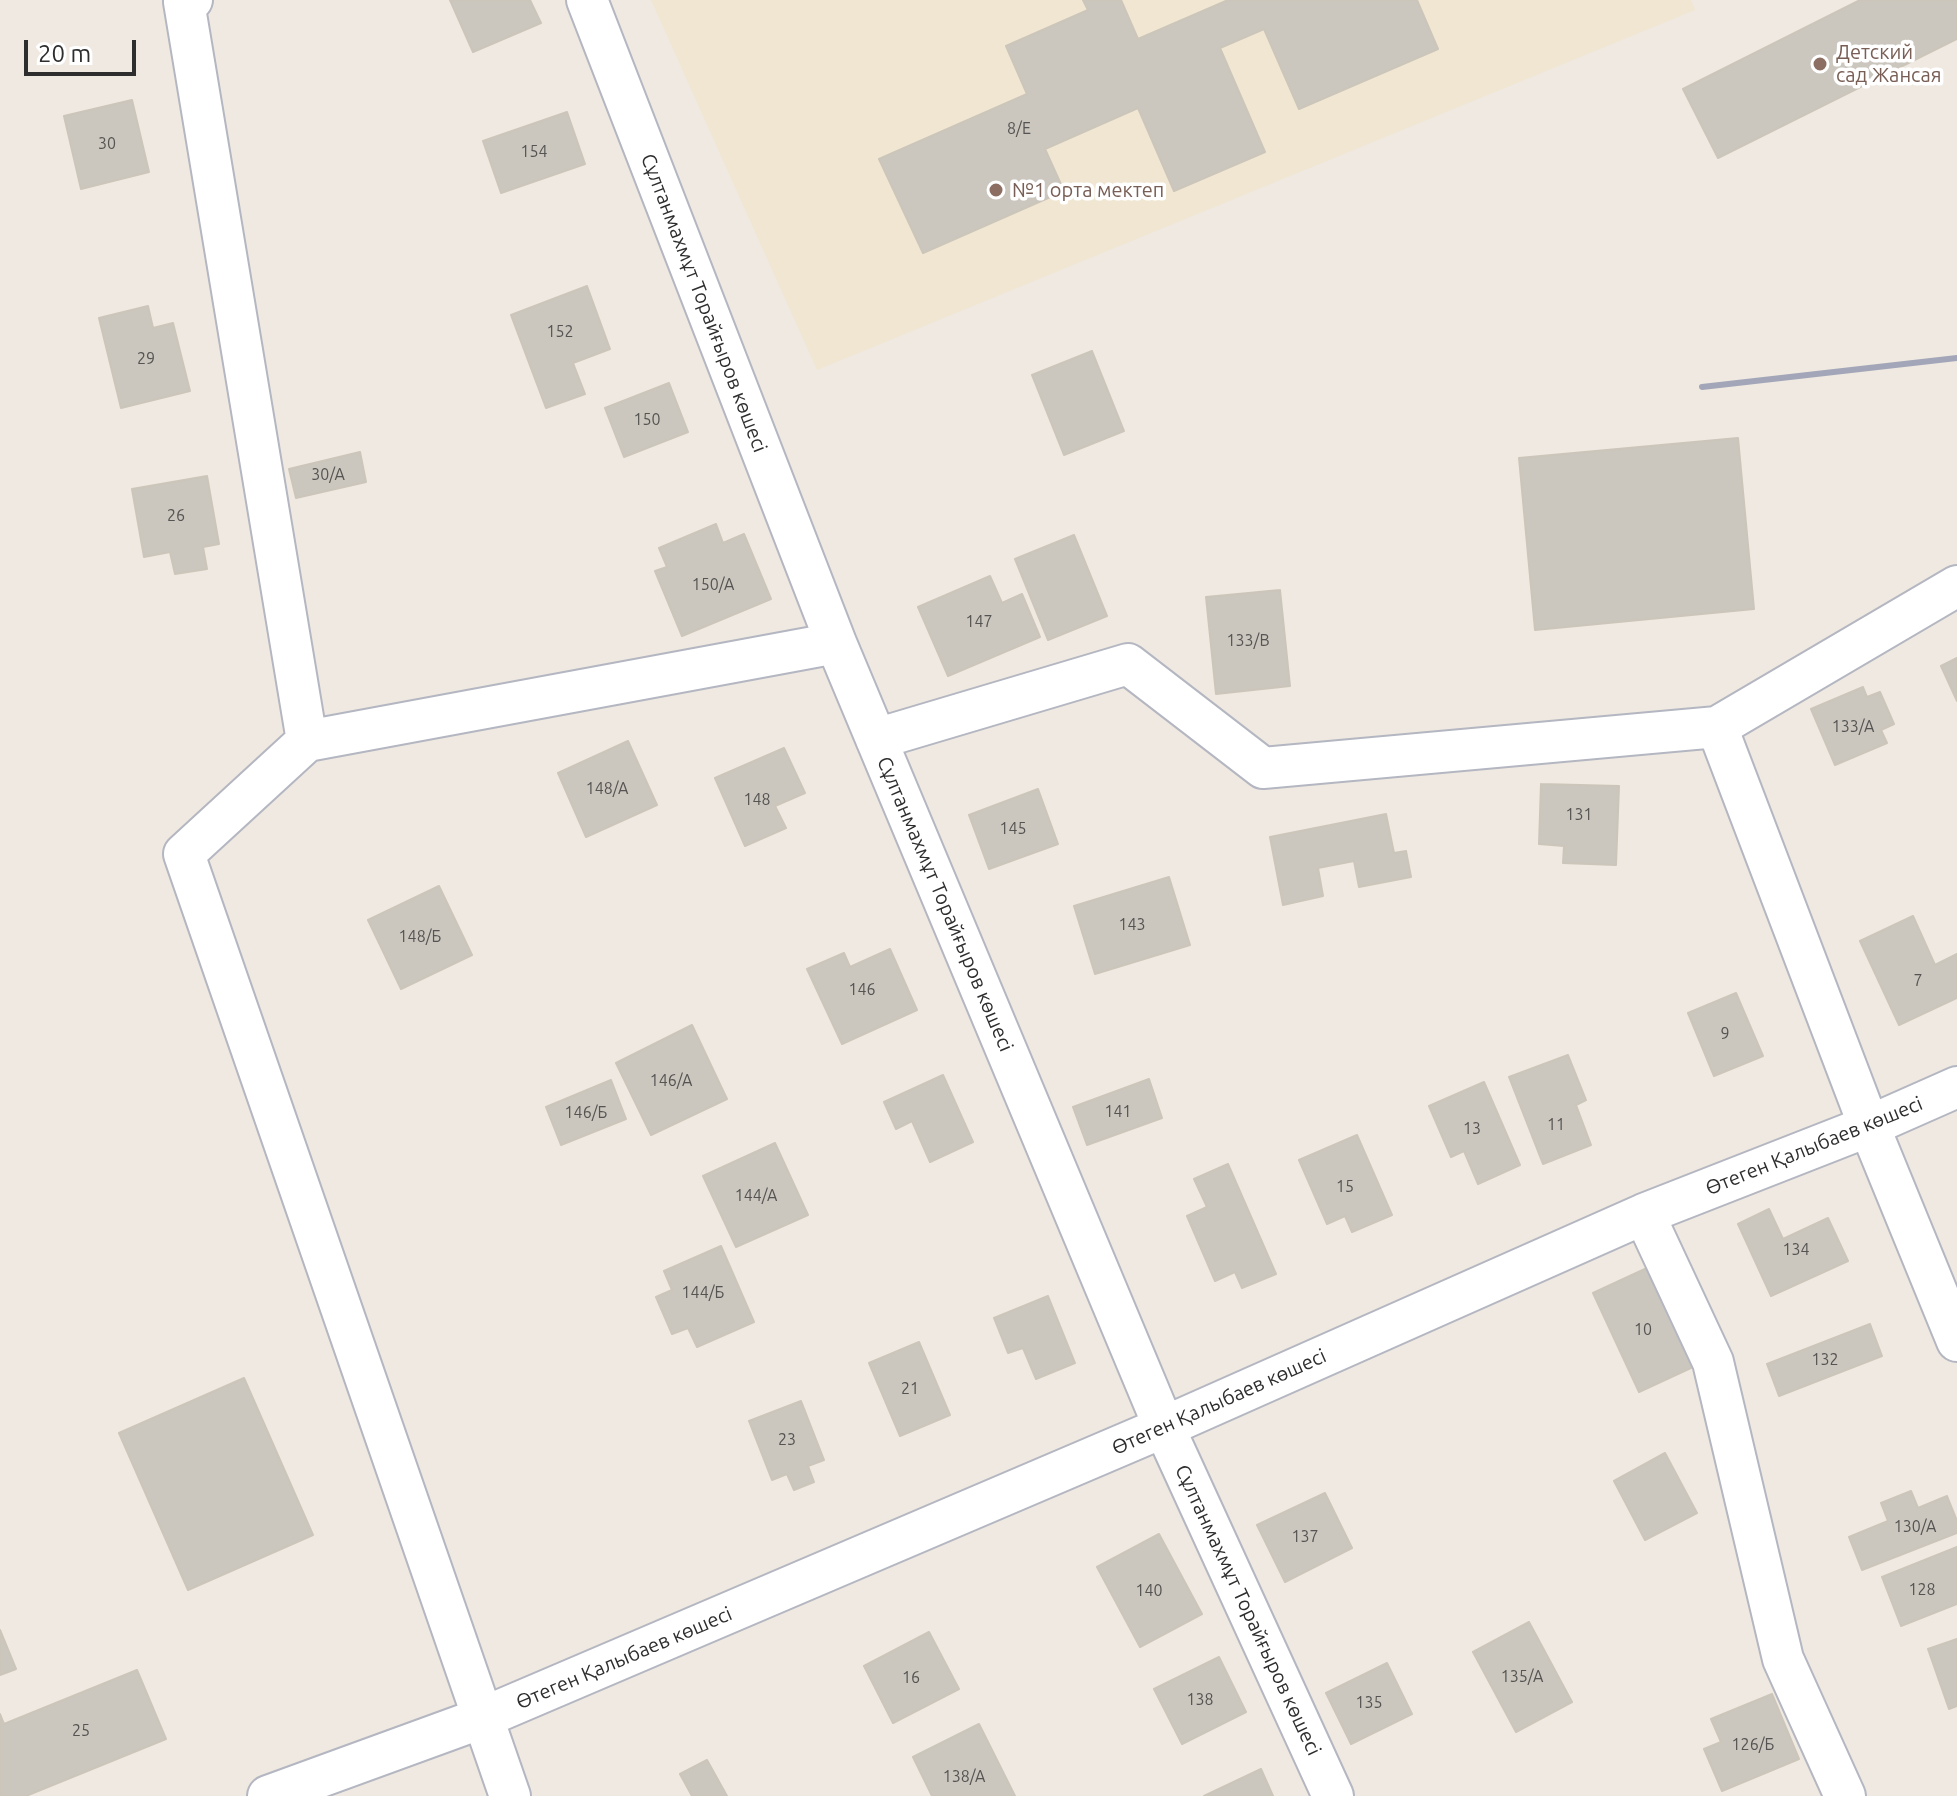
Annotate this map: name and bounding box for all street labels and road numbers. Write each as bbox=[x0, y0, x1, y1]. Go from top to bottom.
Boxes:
street label: Сұлтанмахмұт Торайғыров көшесі bbox=[636, 150, 772, 456]
street label: Сұлтанмахмұт Торайғыров көшесі bbox=[872, 753, 1018, 1055]
street label: Өтеген Қалыбаев көшесі bbox=[1702, 1091, 1926, 1201]
street label: Өтеген Қалыбаев көшесі bbox=[1108, 1344, 1330, 1460]
street label: Сұлтанмахмұт Торайғыров көшесі bbox=[1170, 1461, 1326, 1759]
street label: Өтеген Қалыбаев көшесі bbox=[512, 1602, 736, 1714]

